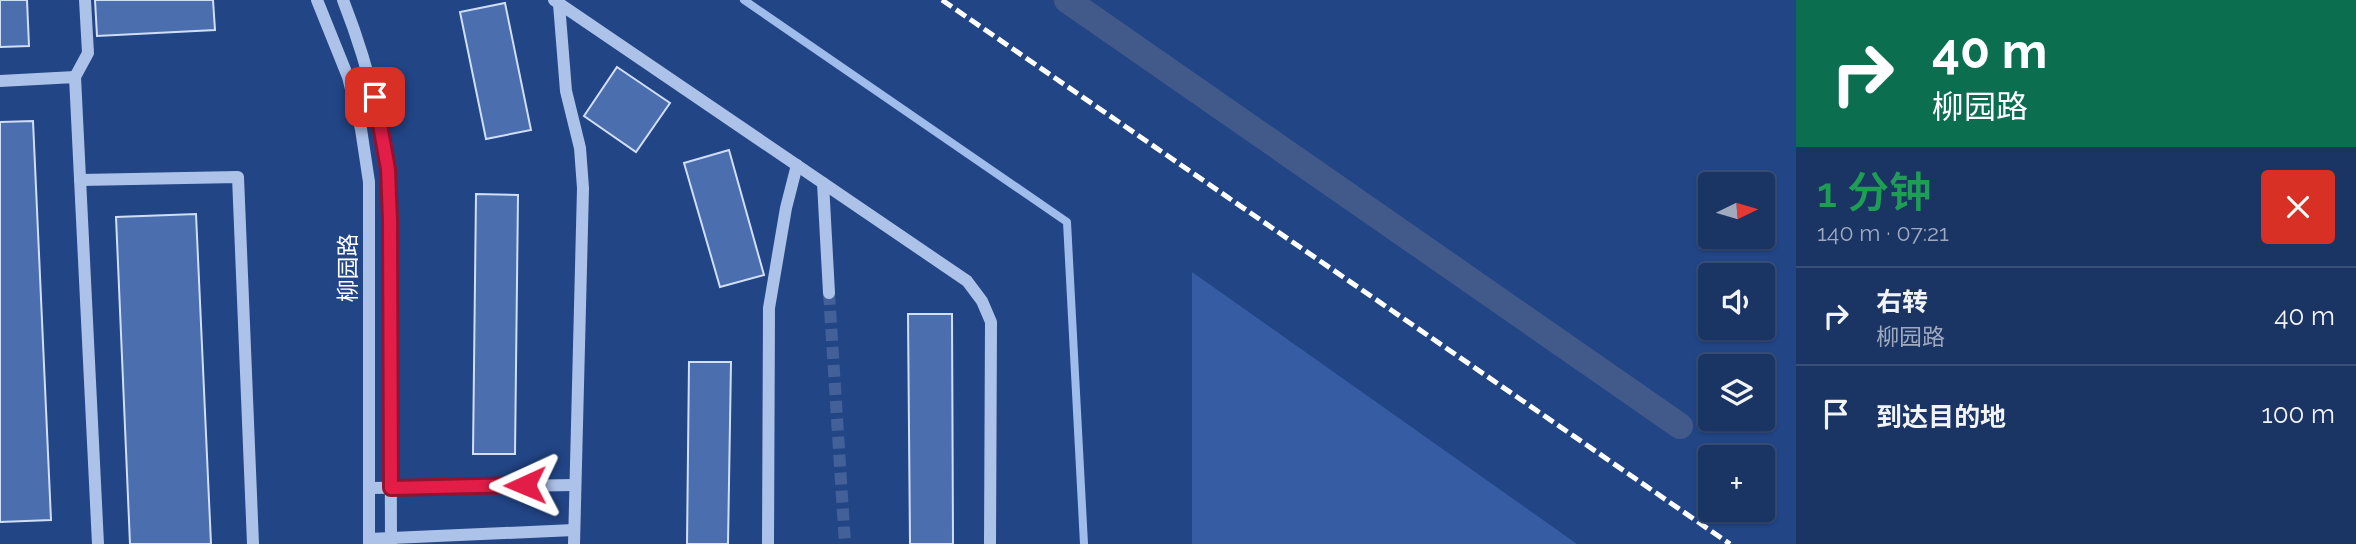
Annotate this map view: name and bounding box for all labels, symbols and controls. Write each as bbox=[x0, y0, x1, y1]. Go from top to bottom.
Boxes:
text: 40 m bbox=[1932, 22, 2047, 79]
icon: right bbox=[1817, 28, 1908, 119]
pin bbox=[345, 67, 405, 127]
icon: arrive bbox=[356, 78, 394, 116]
text: 柳园路 bbox=[1932, 88, 2028, 125]
text: 1 分钟 bbox=[1817, 168, 1931, 217]
button: close bbox=[2261, 170, 2335, 244]
north arrow bbox=[1698, 172, 1774, 248]
map controls bbox=[1698, 172, 1775, 522]
text: 140 m · 07:21 bbox=[1817, 219, 1949, 246]
street label: 柳园路 bbox=[334, 234, 361, 303]
button: sound bbox=[1698, 263, 1775, 340]
text: 右转 bbox=[1876, 287, 1928, 317]
icon: right bbox=[1817, 297, 1855, 335]
text: 40 m bbox=[2274, 301, 2335, 331]
text: 柳园路 bbox=[1876, 323, 1945, 350]
button: layers bbox=[1698, 354, 1775, 431]
icon: arrive bbox=[1817, 395, 1855, 433]
text: 100 m bbox=[2262, 399, 2335, 429]
text: 到达目的地 bbox=[1876, 402, 2006, 432]
button: + bbox=[1698, 445, 1775, 522]
position arrow bbox=[488, 448, 562, 522]

